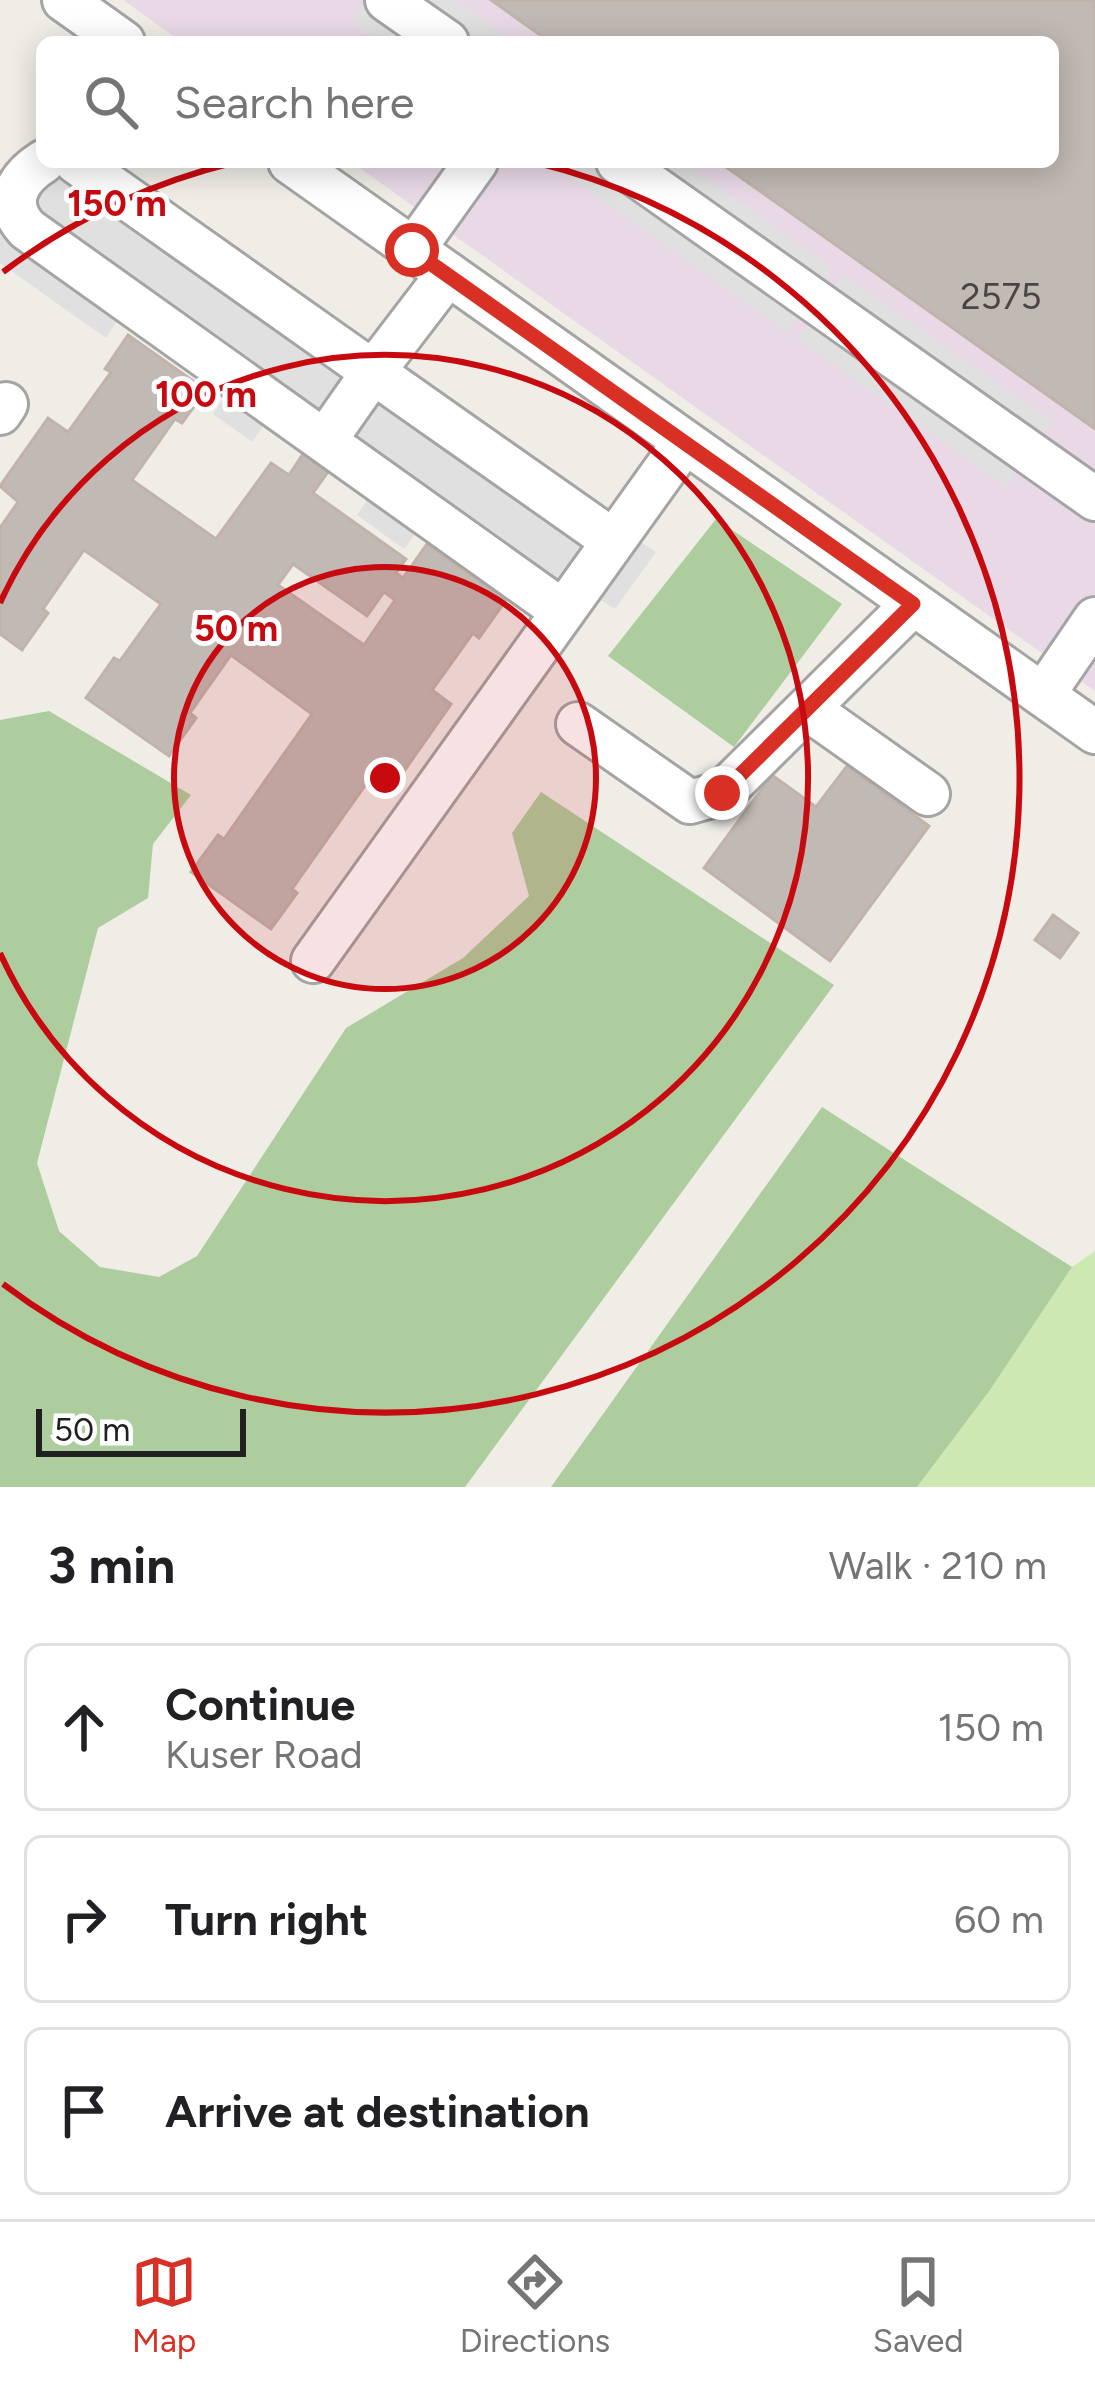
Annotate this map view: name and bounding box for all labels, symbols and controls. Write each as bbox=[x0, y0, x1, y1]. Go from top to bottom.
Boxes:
search box bbox=[36, 36, 1059, 168]
icon: search bbox=[78, 69, 144, 135]
text: Search here bbox=[174, 75, 414, 129]
text: 150 m bbox=[67, 182, 167, 225]
route start bbox=[385, 223, 439, 277]
house number: 2575 bbox=[961, 275, 1041, 318]
text: 100 m bbox=[155, 373, 257, 416]
text: 50 m bbox=[194, 607, 278, 650]
centre of rings bbox=[364, 757, 406, 799]
route end bbox=[695, 766, 749, 820]
scale bar bbox=[36, 1403, 246, 1456]
text: 50 m bbox=[54, 1410, 130, 1449]
text: 3 min bbox=[48, 1535, 175, 1596]
text: Walk · 210 m bbox=[829, 1542, 1047, 1589]
text: Continue bbox=[165, 1677, 355, 1731]
icon: ahead bbox=[51, 1694, 117, 1760]
text: 150 m bbox=[938, 1704, 1044, 1751]
text: Kuser Road bbox=[165, 1731, 363, 1778]
icon: right bbox=[51, 1886, 117, 1952]
text: Turn right bbox=[165, 1892, 368, 1946]
text: 60 m bbox=[954, 1896, 1044, 1943]
icon: arrive bbox=[51, 2078, 117, 2144]
text: Arrive at destination bbox=[165, 2084, 589, 2138]
tab: Map bbox=[131, 2249, 197, 2360]
tab: Directions bbox=[460, 2249, 610, 2360]
tab: Saved bbox=[873, 2249, 964, 2360]

